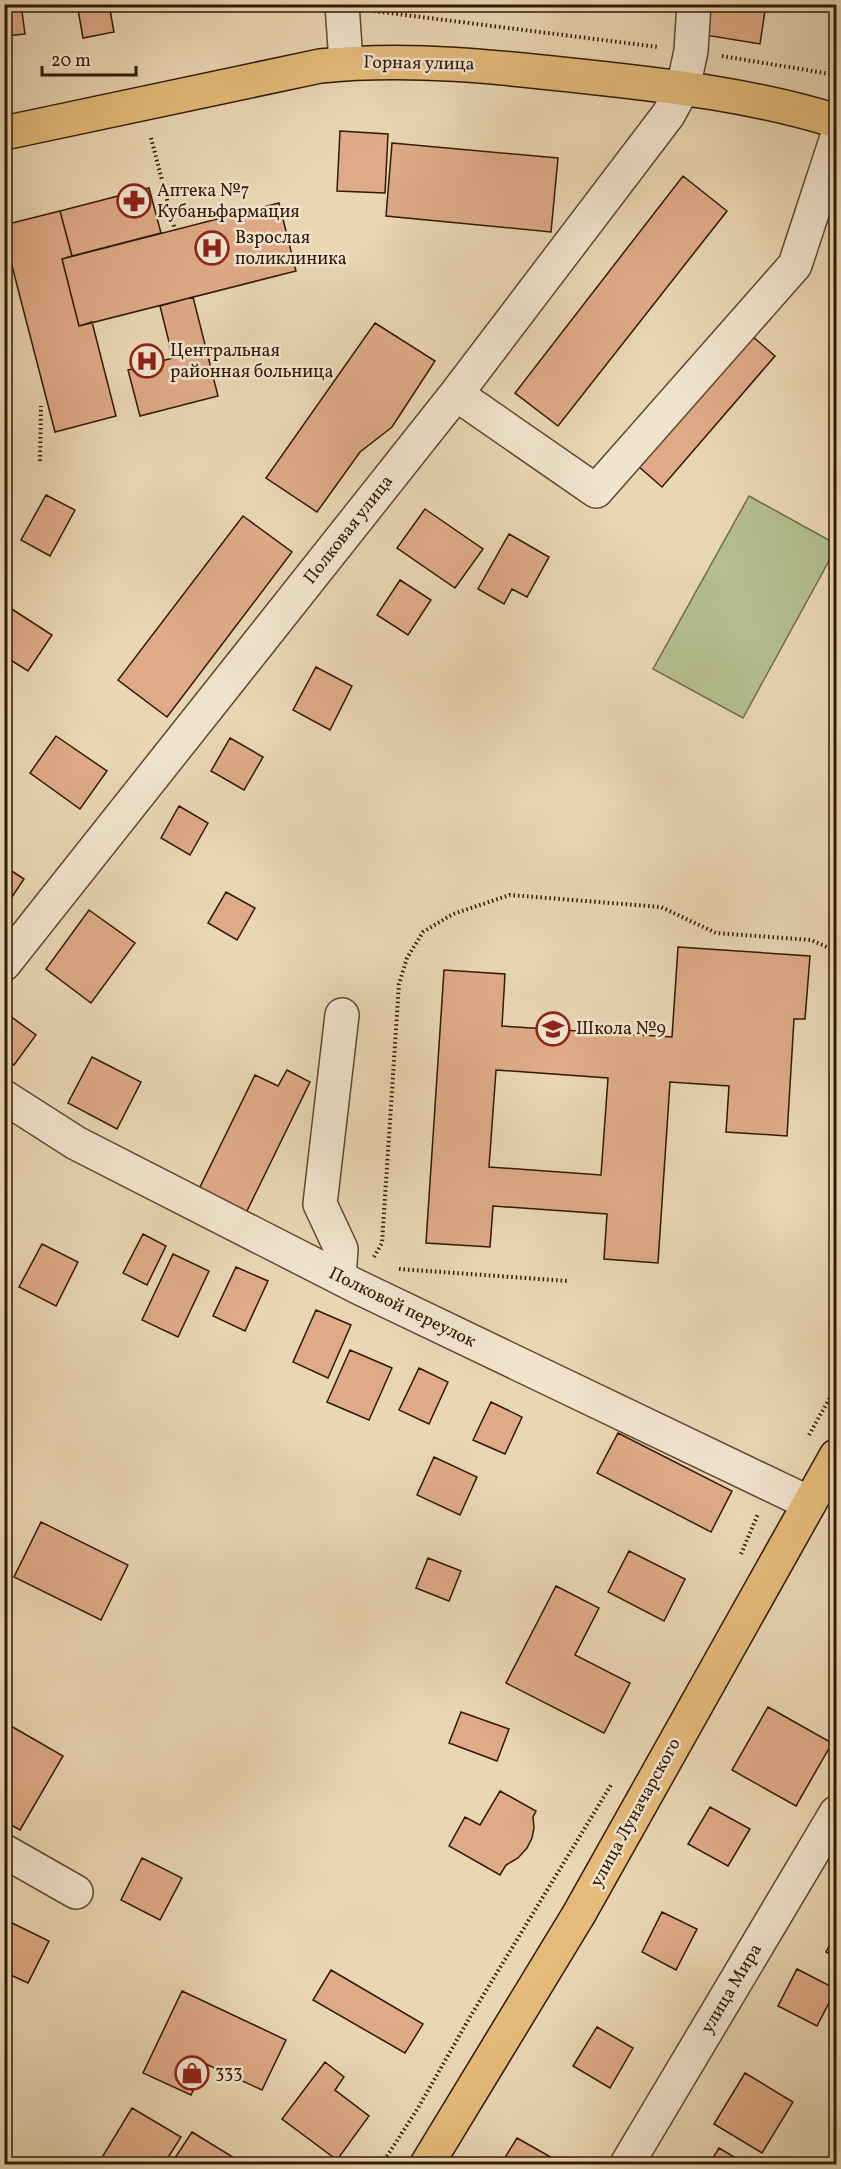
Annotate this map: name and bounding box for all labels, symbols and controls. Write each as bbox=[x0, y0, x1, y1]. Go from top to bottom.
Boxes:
scale bar bbox=[42, 39, 136, 77]
text: 20 m bbox=[51, 49, 91, 74]
street label: Горная улица bbox=[363, 51, 475, 77]
place label: Аптека №7 Кубаньфармация bbox=[157, 179, 300, 225]
pharmacy icon: Аптека №7 Кубаньфармация bbox=[116, 183, 152, 219]
place label: Взрослая поликлиника bbox=[235, 226, 347, 272]
hospital icon: Взрослая поликлиника bbox=[194, 230, 230, 266]
place label: Центральная районная больница bbox=[170, 339, 333, 385]
hospital icon: Центральная районная больница bbox=[129, 343, 165, 379]
street label: Полковая улица bbox=[298, 470, 400, 590]
school or university icon: Школа №9 bbox=[535, 1011, 571, 1047]
place label: Школа №9 bbox=[576, 1017, 666, 1042]
street label: Полковой переулок bbox=[324, 1262, 480, 1355]
street label: улица Луначарского bbox=[585, 1734, 687, 1892]
street label: улица Мира bbox=[695, 1939, 769, 2039]
shop icon: 333 bbox=[174, 2055, 210, 2091]
place label: 333 bbox=[215, 2061, 242, 2086]

